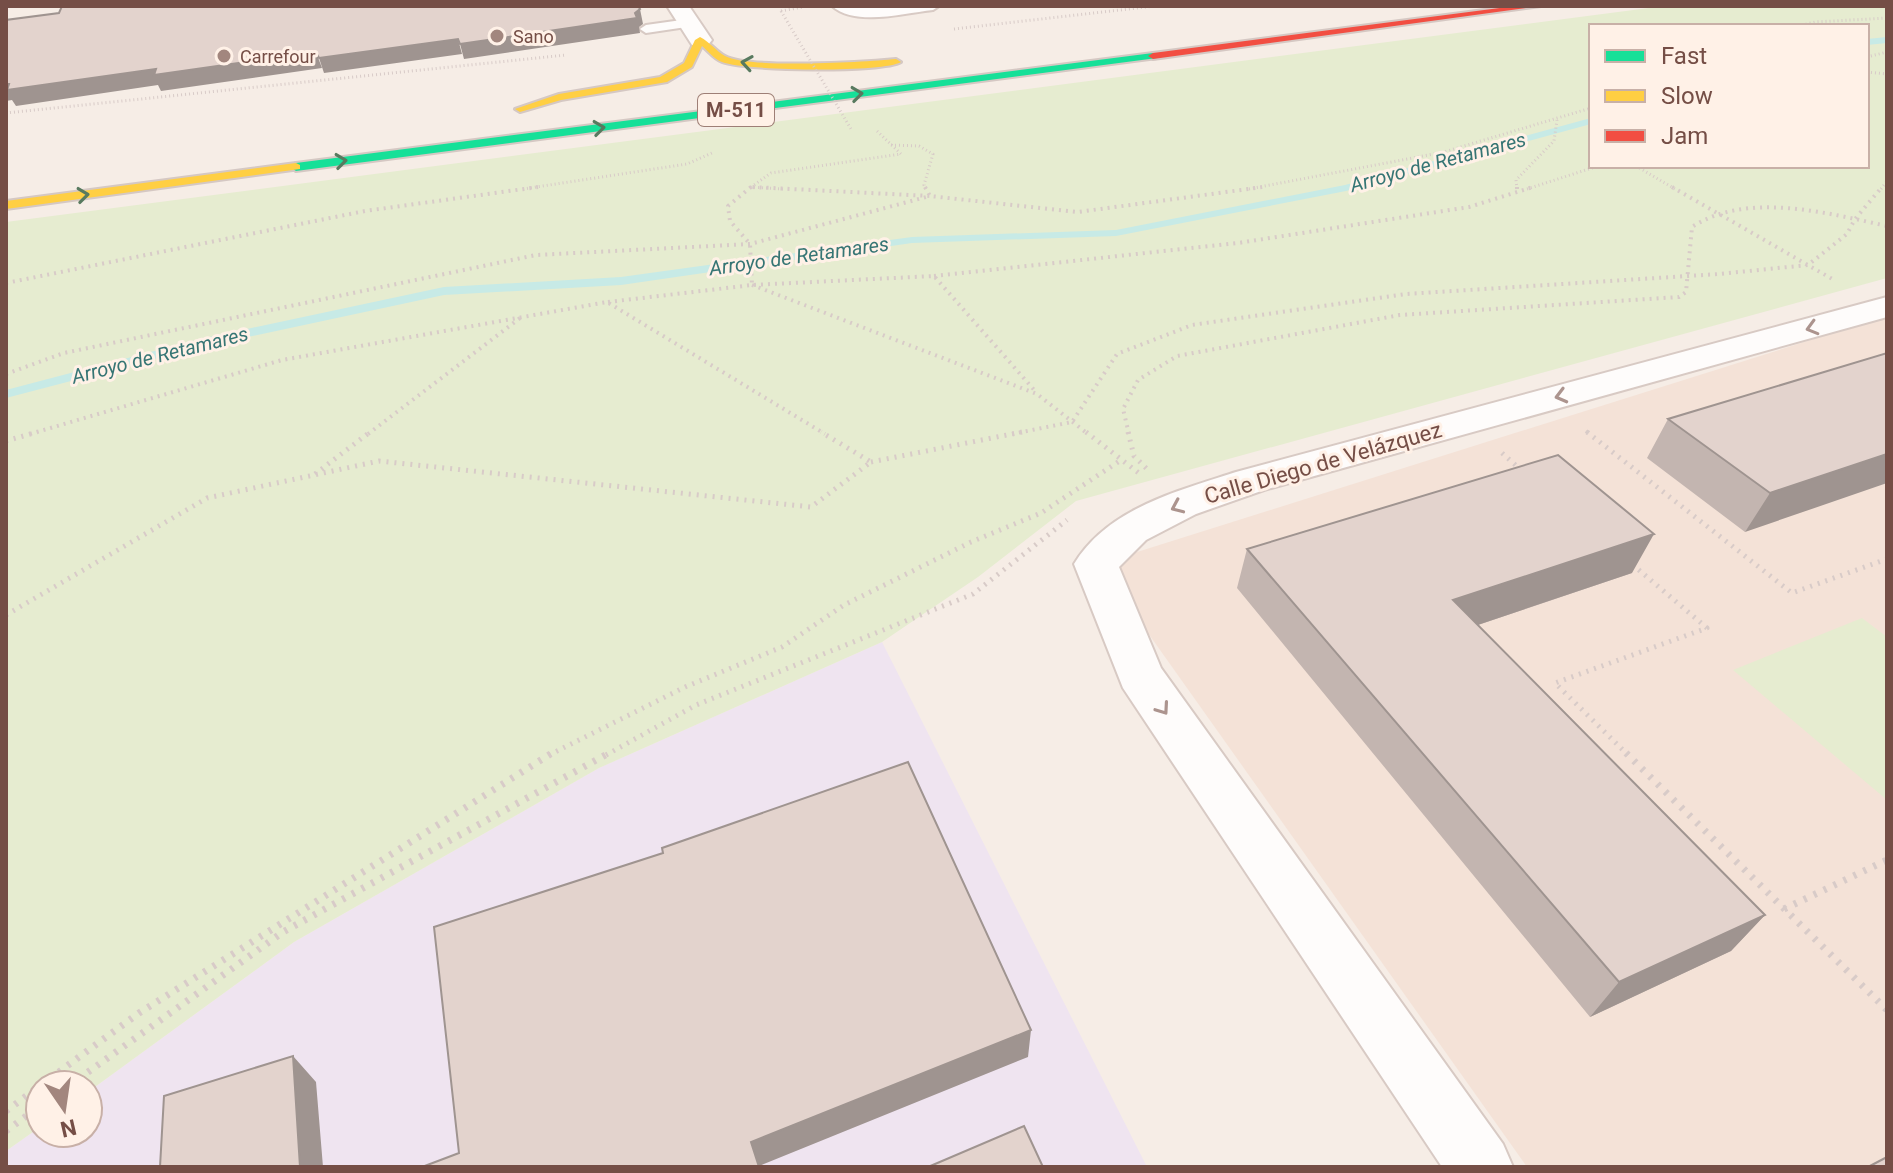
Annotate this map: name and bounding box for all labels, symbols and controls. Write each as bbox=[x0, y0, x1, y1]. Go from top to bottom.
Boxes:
legend bbox=[1589, 24, 1869, 168]
place label: Sano bbox=[513, 26, 554, 47]
marker: Sano bbox=[488, 27, 506, 45]
text: Fast bbox=[1661, 42, 1707, 70]
place label: Carrefour bbox=[240, 46, 316, 67]
marker: Carrefour bbox=[215, 47, 233, 65]
one-way arrow bbox=[740, 56, 754, 73]
text: Slow bbox=[1661, 82, 1713, 110]
one-way arrow bbox=[850, 86, 864, 103]
road number: M-511 bbox=[698, 94, 774, 126]
one-way arrow bbox=[593, 119, 606, 136]
text: Jam bbox=[1661, 122, 1708, 150]
water label: Arroyo de Retamares bbox=[1346, 127, 1529, 197]
one-way arrow bbox=[334, 153, 348, 170]
one-way arrow bbox=[76, 187, 90, 204]
water label: Arroyo de Retamares bbox=[707, 232, 890, 281]
one-way arrow bbox=[1806, 319, 1819, 335]
water label: Arroyo de Retamares bbox=[68, 321, 251, 389]
one-way arrow bbox=[1555, 387, 1569, 404]
street label: Calle Diego de Velázquez bbox=[1201, 417, 1445, 509]
one-way arrow bbox=[1171, 498, 1185, 514]
one-way arrow bbox=[1153, 700, 1168, 714]
north arrow bbox=[24, 1069, 104, 1149]
text: N bbox=[58, 1114, 79, 1142]

